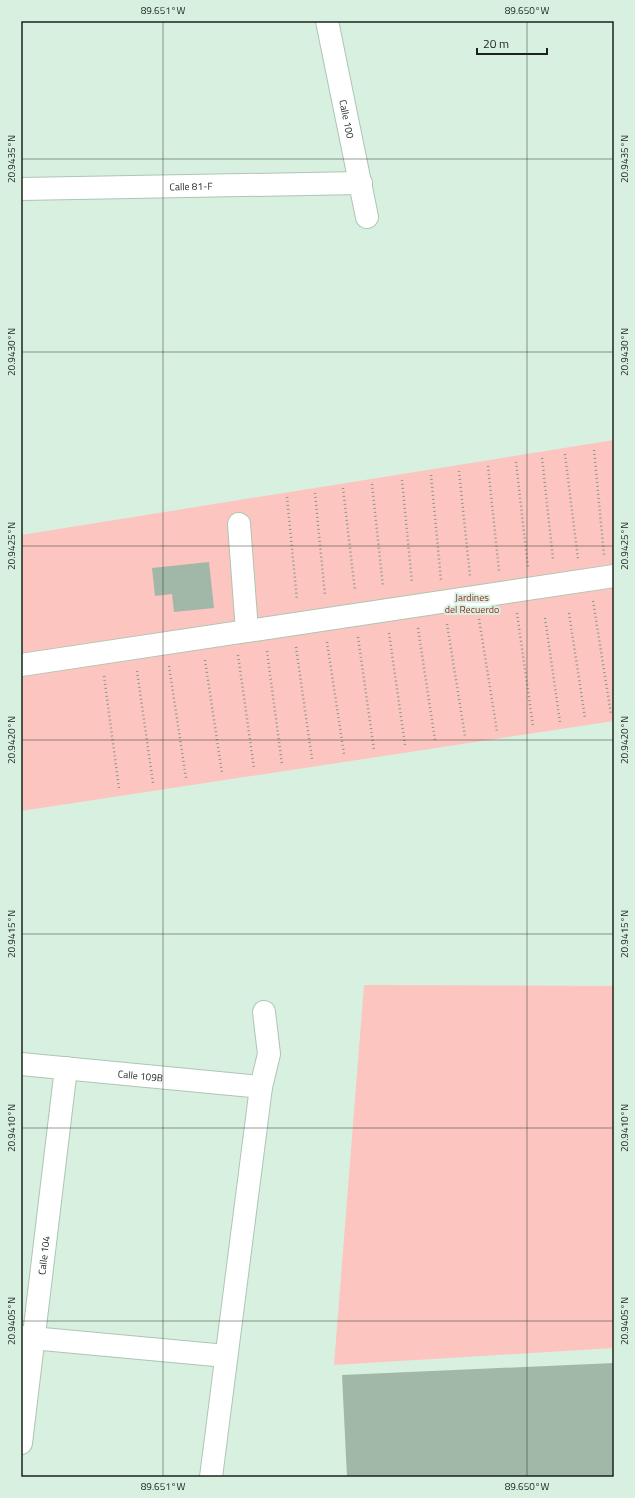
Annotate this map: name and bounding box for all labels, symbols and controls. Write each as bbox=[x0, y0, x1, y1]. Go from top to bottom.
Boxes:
text: 89.651°W bbox=[141, 3, 185, 18]
text: 89.650°W bbox=[505, 3, 549, 18]
scale bar bbox=[477, 30, 547, 56]
text: 20 m bbox=[483, 34, 509, 53]
street label: Calle 100 bbox=[335, 98, 358, 140]
text: 20.9435°N bbox=[4, 135, 19, 183]
text: 20.9435°N bbox=[617, 135, 632, 183]
street label: Calle 81-F bbox=[169, 179, 213, 194]
text: 20.9430°N bbox=[4, 328, 19, 376]
text: 20.9430°N bbox=[617, 328, 632, 376]
text: 20.9425°N bbox=[4, 522, 19, 570]
text: 20.9425°N bbox=[617, 522, 632, 570]
park label: Jardines del Recuerdo bbox=[445, 590, 499, 617]
text: 20.9420°N bbox=[4, 716, 19, 764]
text: 20.9420°N bbox=[617, 716, 632, 764]
text: 20.9415°N bbox=[4, 910, 19, 958]
text: 20.9415°N bbox=[617, 910, 632, 958]
street label: Calle 109B bbox=[117, 1066, 164, 1086]
text: 20.9410°N bbox=[4, 1104, 19, 1152]
text: 20.9410°N bbox=[617, 1104, 632, 1152]
street label: Calle 104 bbox=[34, 1235, 54, 1276]
text: 20.9405°N bbox=[4, 1297, 19, 1345]
text: 20.9405°N bbox=[617, 1297, 632, 1345]
text: 89.651°W bbox=[141, 1479, 185, 1494]
text: 89.650°W bbox=[505, 1479, 549, 1494]

